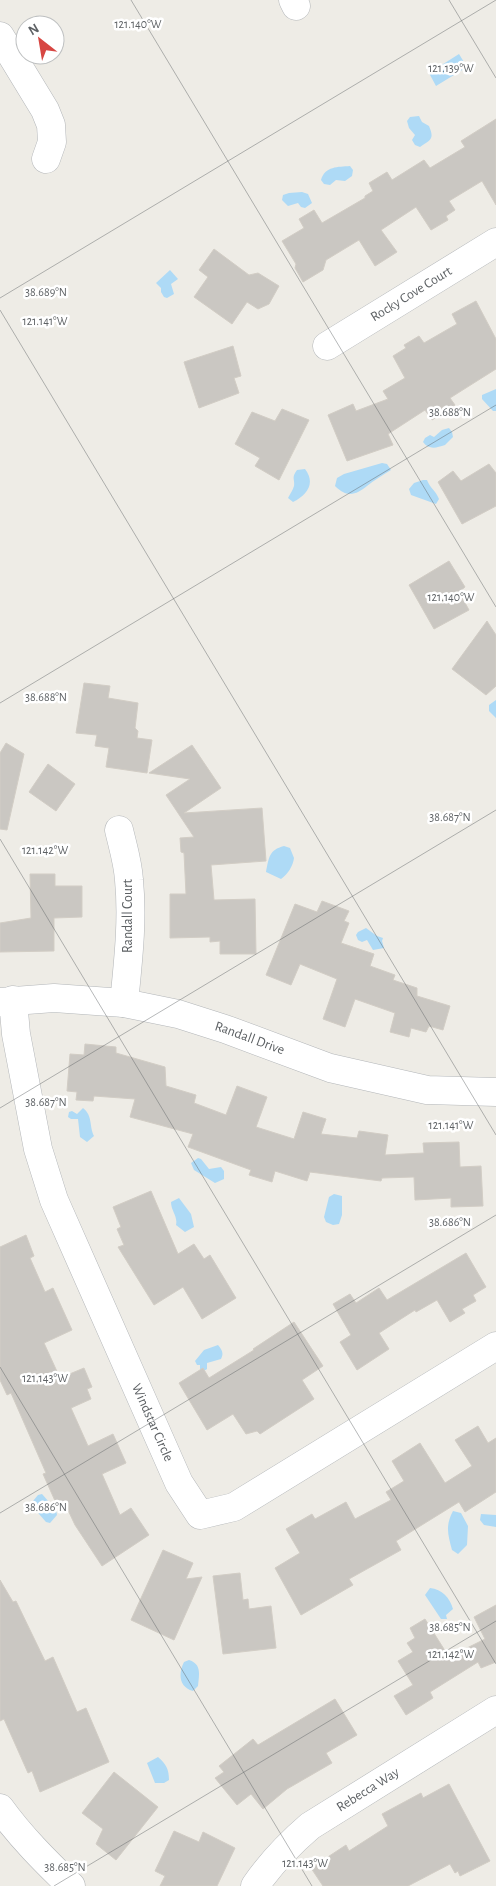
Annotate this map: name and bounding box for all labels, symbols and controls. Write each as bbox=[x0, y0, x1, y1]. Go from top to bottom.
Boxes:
north arrow bbox=[15, 15, 65, 65]
text: 121.140°W bbox=[114, 18, 162, 30]
text: N bbox=[26, 21, 42, 38]
text: 121.139°W bbox=[428, 62, 474, 74]
street label: Rocky Cove Court bbox=[368, 264, 455, 324]
text: 38.689°N bbox=[25, 286, 67, 298]
text: 121.141°W bbox=[23, 315, 68, 327]
text: 38.688°N bbox=[429, 406, 471, 418]
text: 121.140°W bbox=[427, 591, 475, 603]
text: 38.688°N bbox=[25, 691, 67, 703]
text: 38.687°N bbox=[429, 811, 471, 823]
text: 121.142°W bbox=[22, 844, 68, 856]
street label: Randall Court bbox=[121, 879, 135, 953]
street label: Randall Drive bbox=[213, 1019, 286, 1057]
text: 38.687°N bbox=[25, 1096, 67, 1108]
text: 121.141°W bbox=[429, 1119, 474, 1131]
text: 38.686°N bbox=[429, 1216, 471, 1228]
text: 121.143°W bbox=[22, 1372, 68, 1384]
street label: Windstar Circle bbox=[129, 1381, 176, 1464]
text: 38.686°N bbox=[25, 1501, 67, 1513]
text: 38.685°N bbox=[429, 1621, 471, 1633]
text: 121.142°W bbox=[428, 1648, 474, 1660]
street label: Rebecca Way bbox=[334, 1765, 402, 1815]
text: 121.143°W bbox=[282, 1857, 328, 1869]
text: 38.685°N bbox=[44, 1861, 86, 1873]

